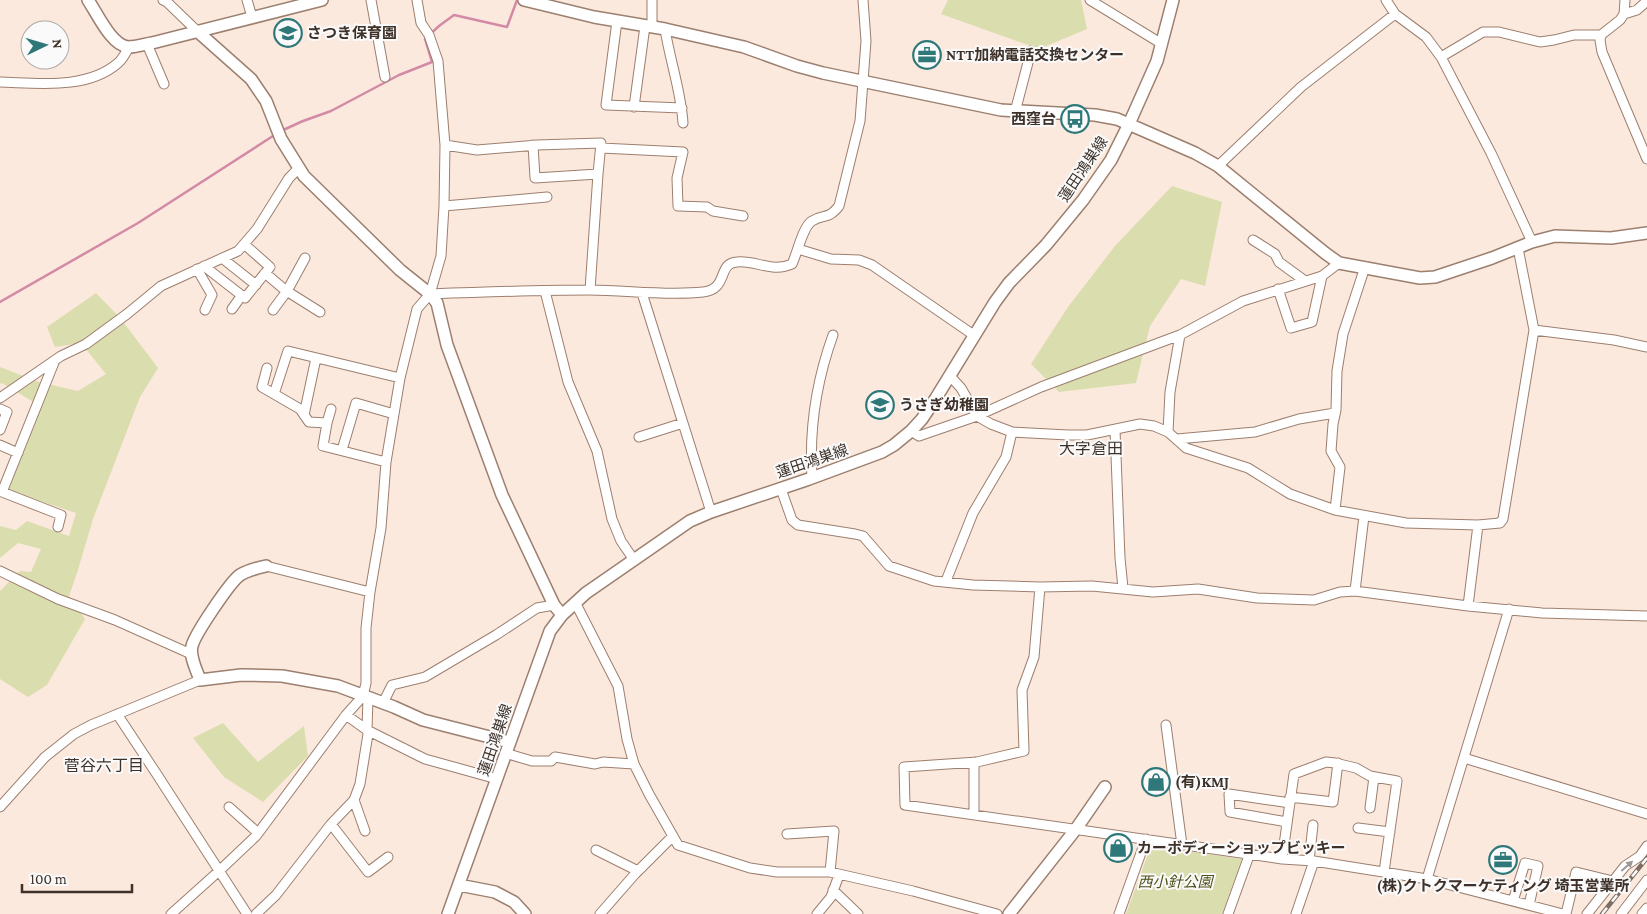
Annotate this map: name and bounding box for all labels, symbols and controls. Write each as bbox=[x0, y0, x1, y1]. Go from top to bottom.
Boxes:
school or university icon: さつき保育園 bbox=[273, 18, 303, 48]
north arrow bbox=[20, 20, 70, 70]
place label: さつき保育園 bbox=[307, 25, 397, 41]
text: N bbox=[50, 38, 66, 50]
office icon: NTT加納電話交換センター bbox=[912, 40, 942, 70]
place label: NTT加納電話交換センター bbox=[946, 46, 1124, 63]
bus stop icon: 西窪台 bbox=[1060, 104, 1090, 134]
place label: 西窪台 bbox=[1011, 111, 1056, 127]
street label: 蓮田鴻巣線 bbox=[1055, 133, 1111, 205]
school or university icon: うさぎ幼稚園 bbox=[865, 390, 895, 420]
place label: うさぎ幼稚園 bbox=[899, 397, 989, 413]
district label: 大字倉田 bbox=[1059, 440, 1123, 457]
street label: 蓮田鴻巣線 bbox=[774, 441, 850, 481]
street label: 蓮田鴻巣線 bbox=[475, 702, 515, 778]
district label: 菅谷六丁目 bbox=[64, 757, 144, 774]
shop icon: (有)KMJ bbox=[1141, 767, 1171, 797]
place label: (有)KMJ bbox=[1175, 774, 1229, 791]
shop icon: カーボディーショップビッキー bbox=[1103, 833, 1133, 863]
place label: カーボディーショップビッキー bbox=[1137, 840, 1346, 856]
office icon: (株)クトクマーケティング 埼玉営業所 bbox=[1488, 845, 1518, 875]
one-way arrow bbox=[1621, 860, 1634, 871]
scale bar bbox=[22, 862, 132, 894]
text: 100 m bbox=[30, 871, 67, 887]
park label: 西小針公園 bbox=[1137, 874, 1214, 890]
place label: (株)クトクマーケティング 埼玉営業所 bbox=[1376, 878, 1630, 895]

